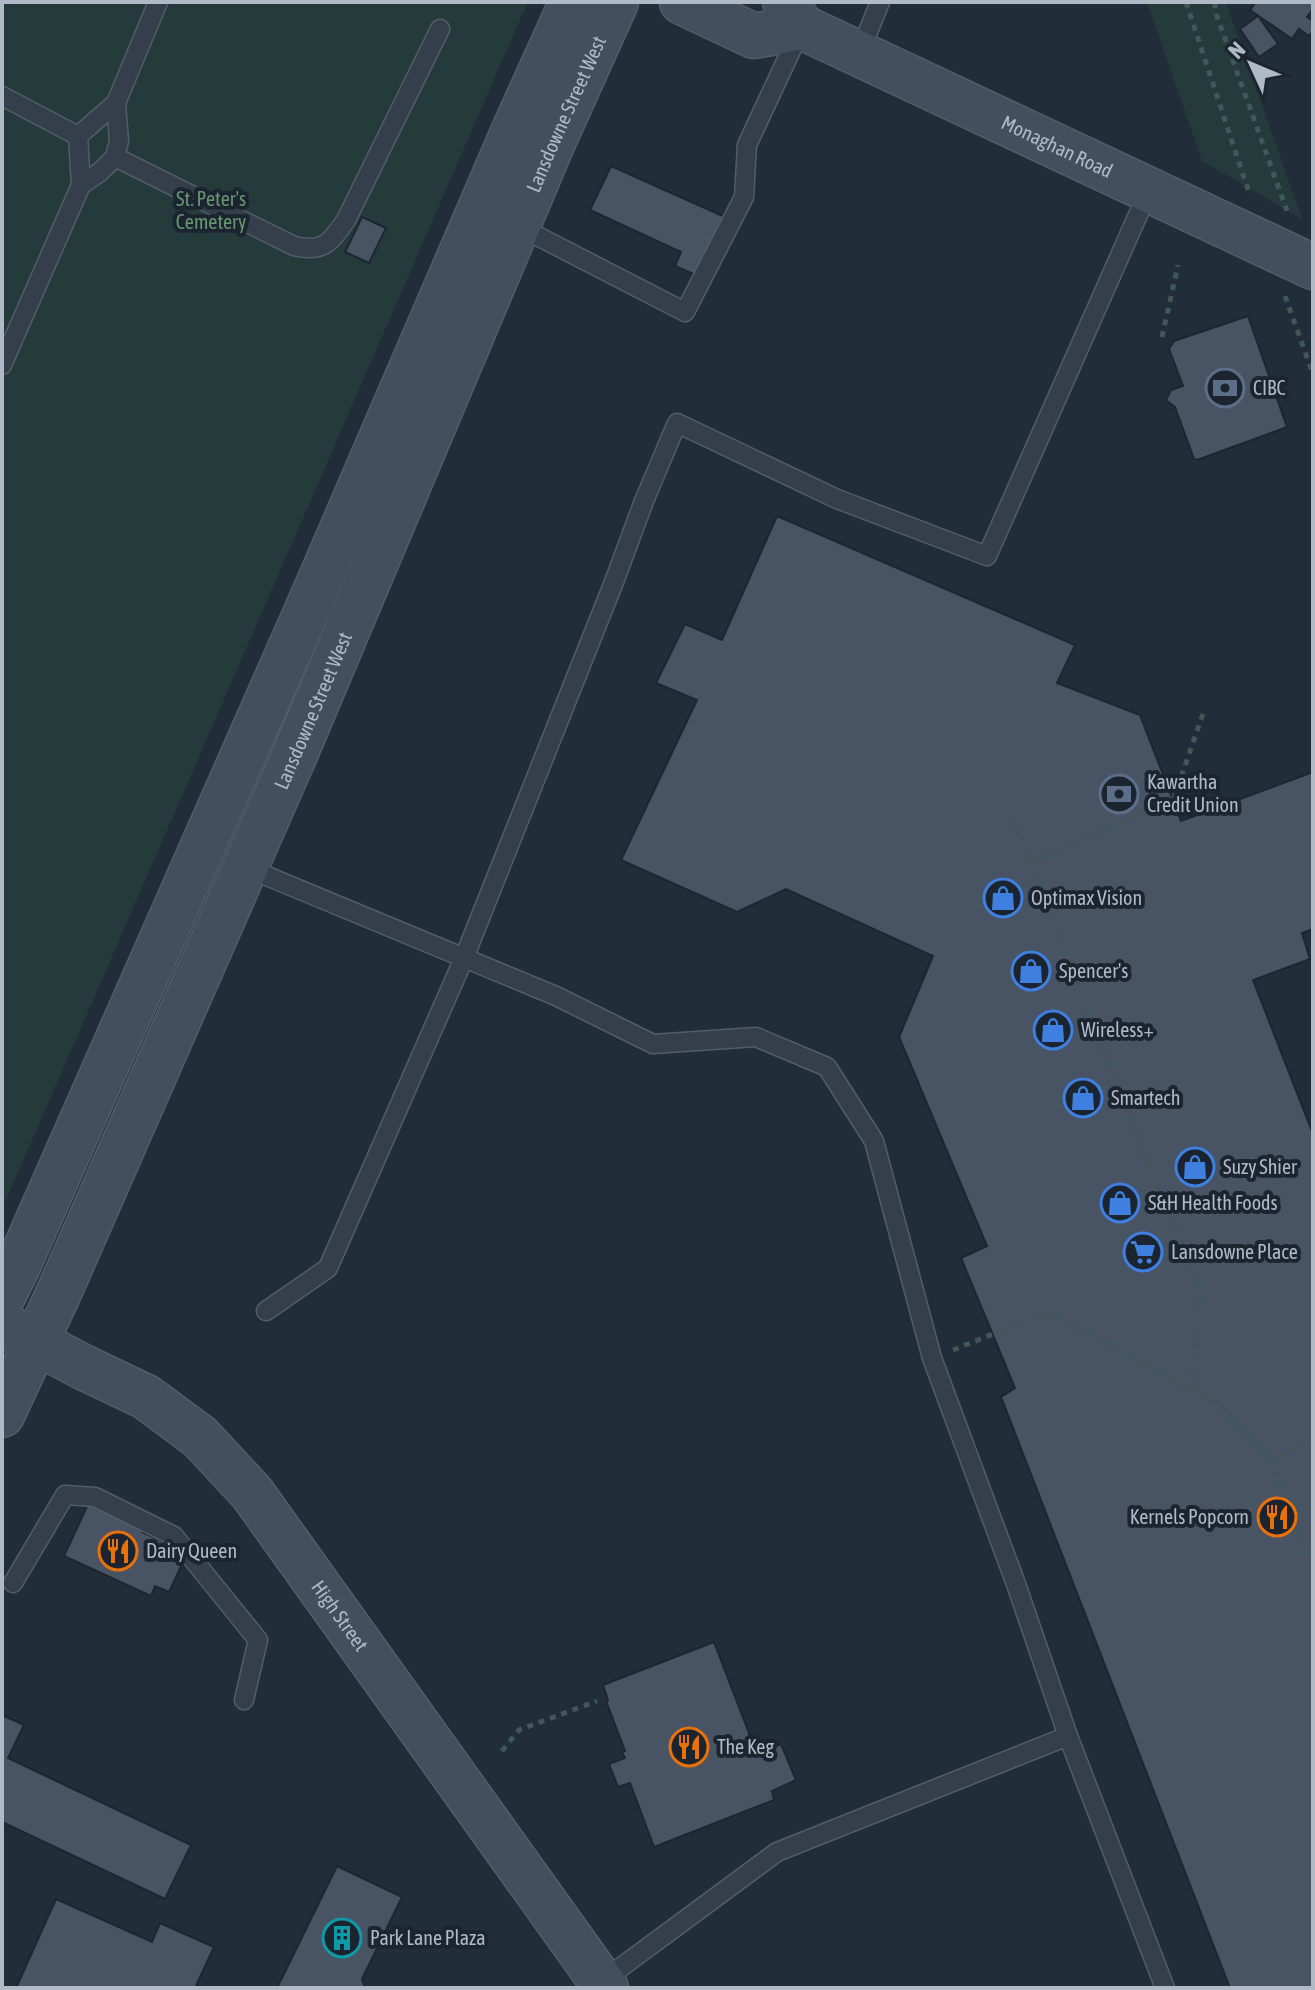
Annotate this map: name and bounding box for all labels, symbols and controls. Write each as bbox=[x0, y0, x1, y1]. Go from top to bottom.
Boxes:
north arrow bbox=[1211, 24, 1291, 104]
street label: Lansdowne Street West bbox=[521, 32, 610, 196]
text: N bbox=[1223, 36, 1250, 64]
street label: Monaghan Road bbox=[998, 110, 1116, 182]
park label: St. Peter's Cemetery bbox=[176, 187, 246, 233]
bank icon: CIBC bbox=[1204, 367, 1246, 409]
place label: CIBC bbox=[1253, 376, 1286, 399]
street label: Lansdowne Street West bbox=[269, 628, 356, 793]
place label: Kawartha Credit Union bbox=[1147, 770, 1239, 816]
bank icon: Kawartha Credit Union bbox=[1098, 773, 1140, 815]
shop icon: Optimax Vision bbox=[982, 877, 1024, 919]
place label: Optimax Vision bbox=[1031, 886, 1142, 909]
shop icon: Spencer's bbox=[1010, 950, 1052, 992]
place label: Spencer's bbox=[1059, 959, 1128, 982]
shop icon: Wireless+ bbox=[1032, 1009, 1074, 1051]
place label: Wireless+ bbox=[1081, 1018, 1154, 1041]
shop icon: Smartech bbox=[1062, 1077, 1104, 1119]
place label: Smartech bbox=[1111, 1086, 1180, 1109]
shop icon: Suzy Shier bbox=[1174, 1146, 1216, 1188]
place label: Suzy Shier bbox=[1223, 1155, 1298, 1178]
shop icon: S&H Health Foods bbox=[1099, 1182, 1141, 1224]
place label: S&H Health Foods bbox=[1148, 1191, 1278, 1214]
supermarket icon: Lansdowne Place bbox=[1122, 1231, 1164, 1273]
place label: Lansdowne Place bbox=[1171, 1240, 1298, 1263]
restaurant icon: Kernels Popcorn bbox=[1256, 1496, 1298, 1538]
place label: Kernels Popcorn bbox=[1130, 1505, 1249, 1528]
restaurant icon: Dairy Queen bbox=[97, 1530, 139, 1572]
place label: Dairy Queen bbox=[146, 1539, 237, 1562]
street label: High Street bbox=[307, 1576, 373, 1655]
restaurant icon: The Keg bbox=[668, 1726, 710, 1768]
place label: The Keg bbox=[717, 1735, 774, 1758]
building icon: Park Lane Plaza bbox=[321, 1917, 363, 1959]
place label: Park Lane Plaza bbox=[370, 1926, 486, 1949]

